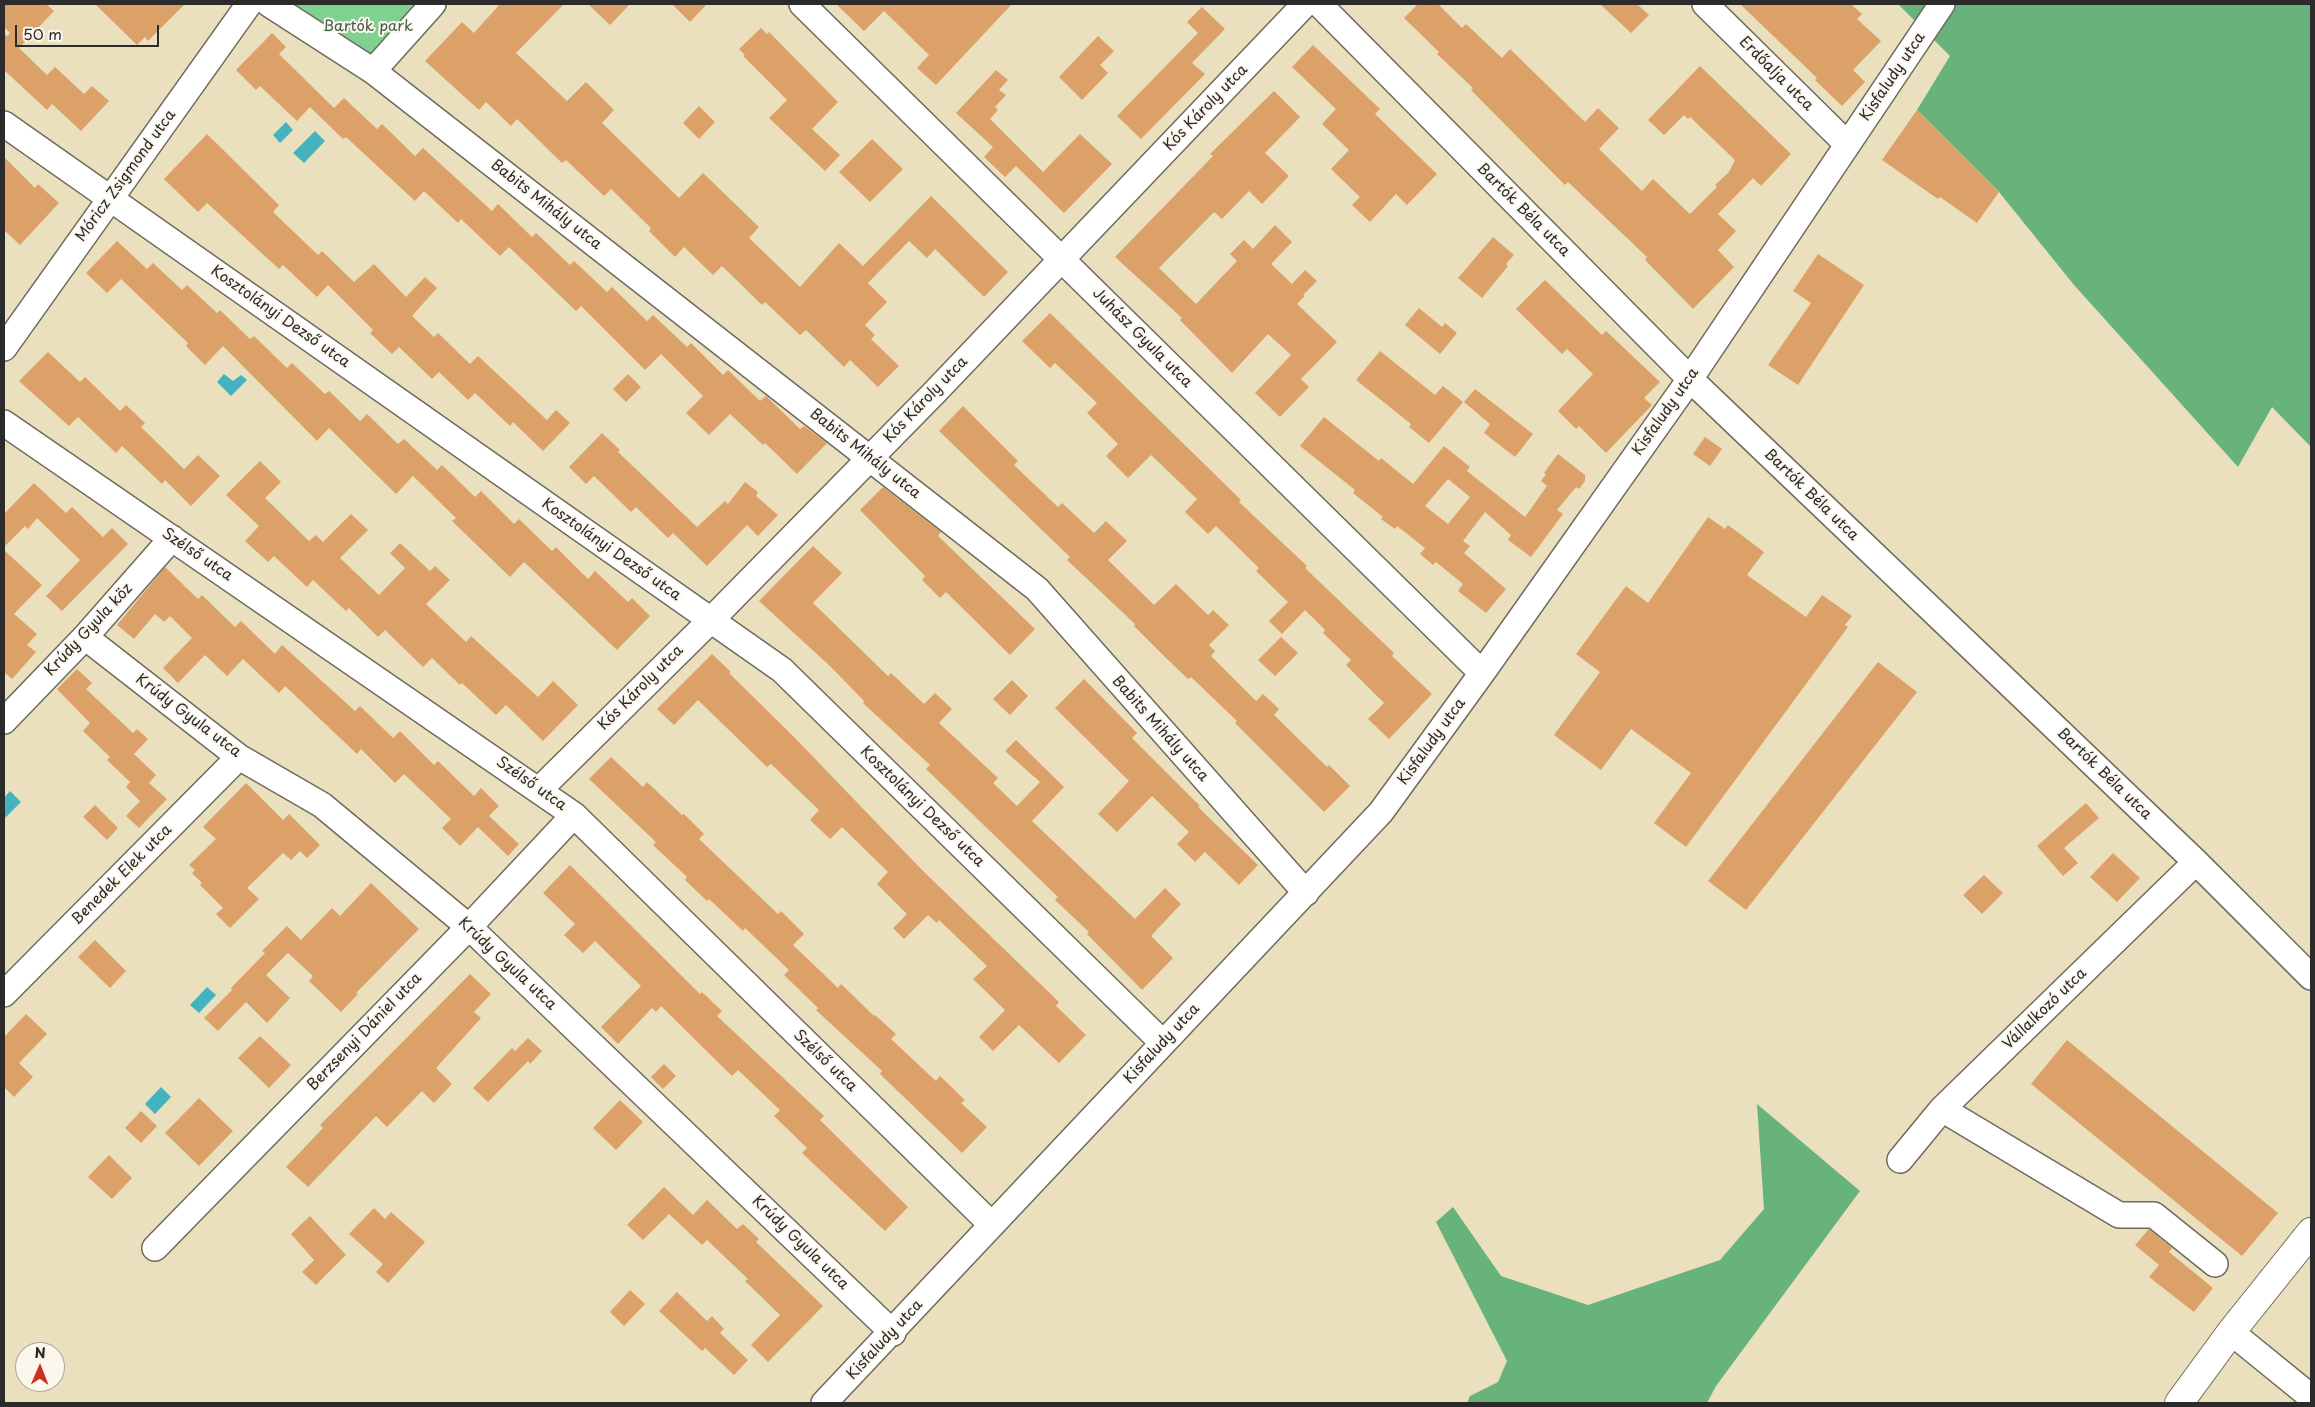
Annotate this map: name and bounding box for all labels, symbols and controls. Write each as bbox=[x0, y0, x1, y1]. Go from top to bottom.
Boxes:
scale bar bbox=[18, 15, 161, 47]
park label: Bartók park bbox=[323, 18, 413, 36]
text: 50 m bbox=[23, 22, 62, 45]
street label: Kisfaludy utca bbox=[1857, 29, 1929, 125]
street label: Erdőalja utca bbox=[1735, 33, 1817, 115]
street label: Kós Károly utca bbox=[1160, 61, 1252, 155]
street label: Móricz Zsigmond utca bbox=[72, 107, 180, 245]
street label: Babits Mihály utca bbox=[487, 156, 605, 254]
street label: Bartók Béla utca bbox=[1473, 160, 1573, 260]
street label: Kosztolányi Dezső utca bbox=[207, 262, 353, 372]
street label: Juhász Gyula utca bbox=[1088, 284, 1196, 392]
street label: Kós Károly utca bbox=[880, 353, 972, 447]
street label: Kisfaludy utca bbox=[1629, 365, 1703, 459]
street label: Babits Mihály utca bbox=[806, 405, 924, 503]
street label: Bartók Béla utca bbox=[1760, 445, 1862, 545]
street label: Kosztolányi Dezső utca bbox=[538, 495, 684, 605]
street label: Szélső utca bbox=[158, 525, 236, 585]
street label: Krúdy Gyula köz bbox=[41, 580, 137, 680]
street label: Kós Károly utca bbox=[595, 642, 687, 734]
street label: Krúdy Gyula utca bbox=[132, 670, 244, 762]
street label: Babits Mihály utca bbox=[1108, 673, 1212, 785]
street label: Kisfaludy utca bbox=[1394, 695, 1470, 789]
street label: Bartók Béla utca bbox=[2053, 724, 2155, 824]
street label: Kosztolányi Dezső utca bbox=[856, 743, 988, 871]
street label: Szélső utca bbox=[492, 753, 570, 815]
street label: Benedek Elek utca bbox=[68, 821, 176, 929]
street label: Krúdy Gyula utca bbox=[454, 914, 560, 1014]
street label: Vállalkozó utca bbox=[1999, 965, 2091, 1053]
street label: Berzsenyi Dániel utca bbox=[304, 969, 426, 1095]
street label: Kisfaludy utca bbox=[1120, 1000, 1204, 1088]
street label: Szélső utca bbox=[789, 1026, 861, 1096]
street label: Krúdy Gyula utca bbox=[748, 1192, 852, 1294]
street label: Kisfaludy utca bbox=[843, 1296, 927, 1384]
north arrow bbox=[15, 1342, 65, 1392]
text: N bbox=[35, 1342, 46, 1363]

